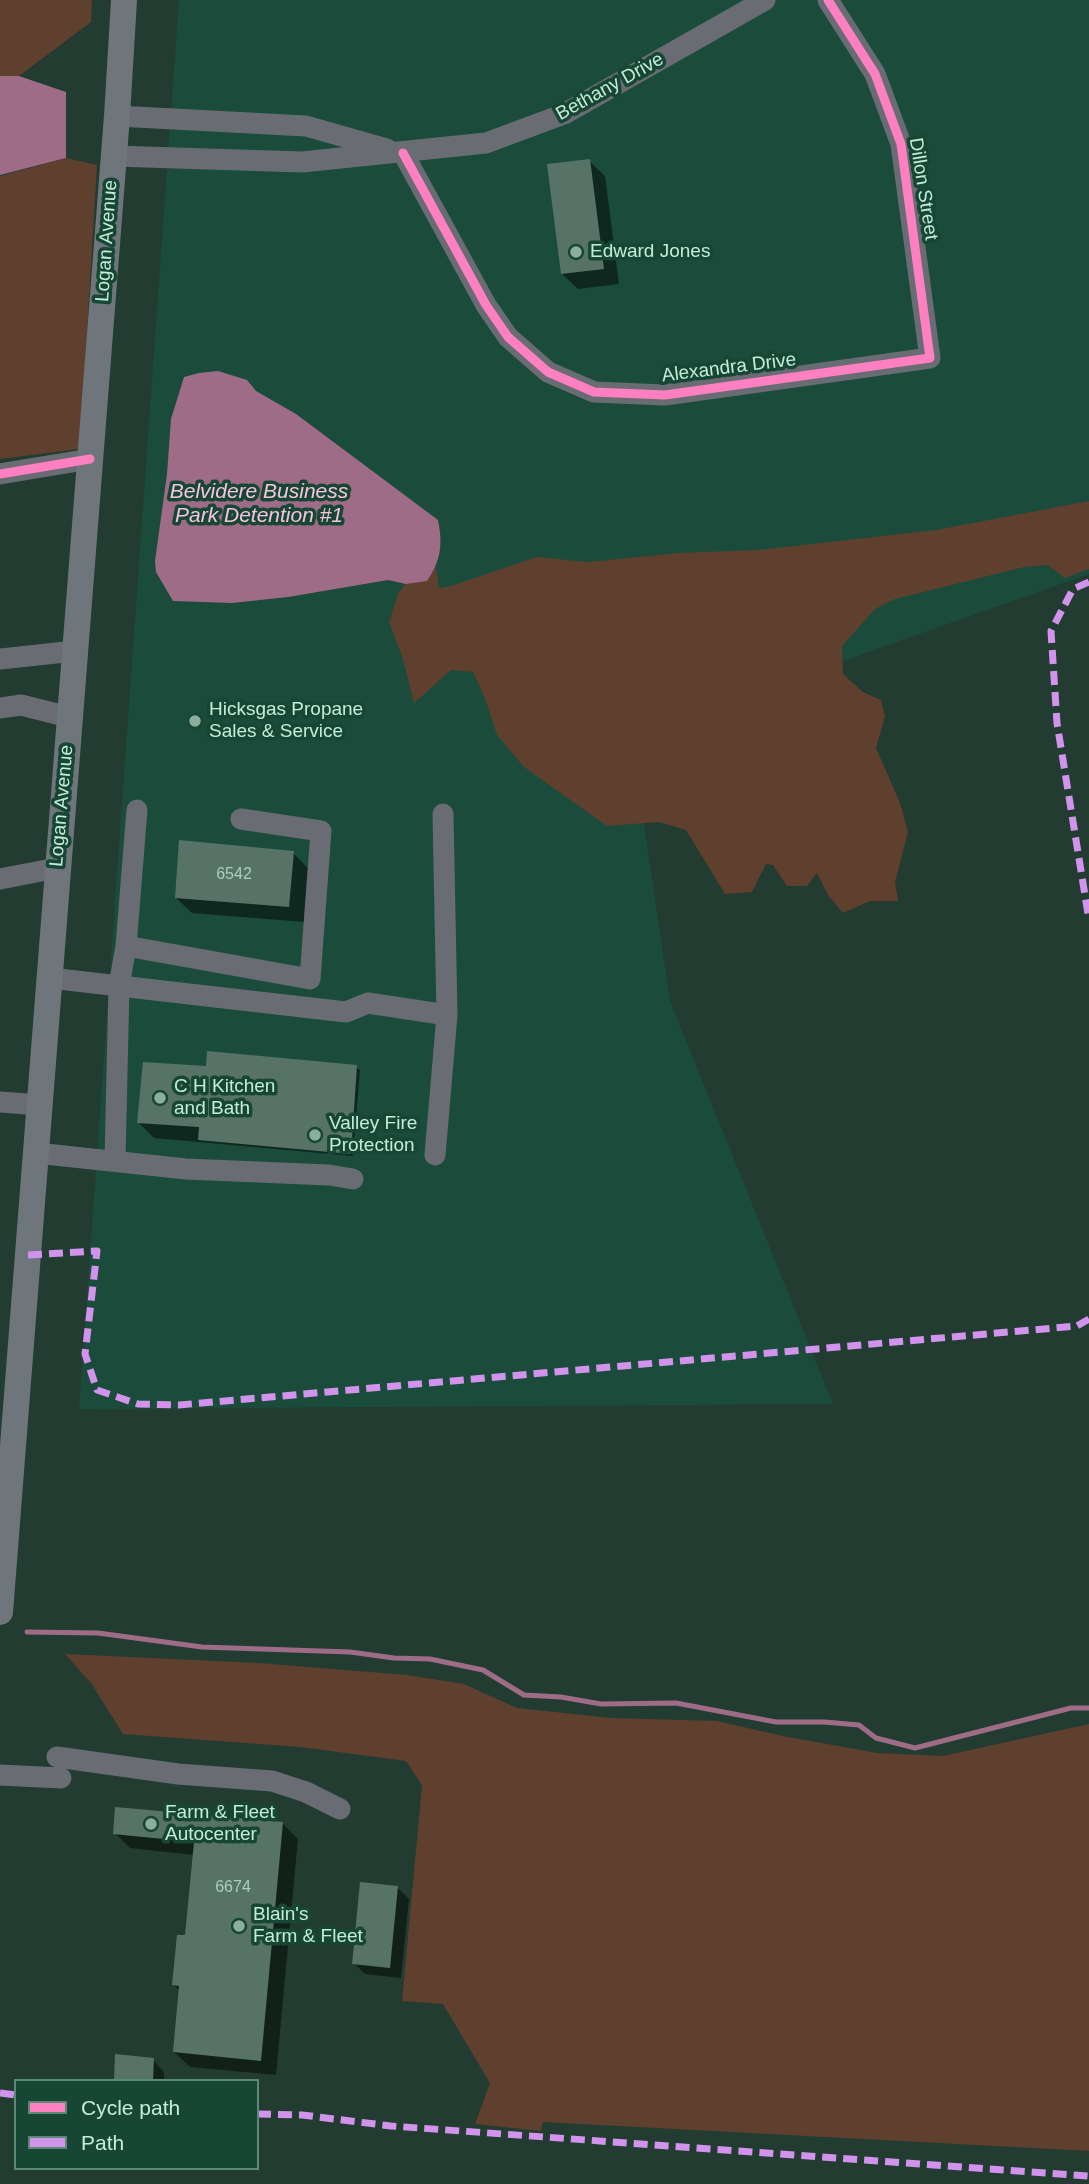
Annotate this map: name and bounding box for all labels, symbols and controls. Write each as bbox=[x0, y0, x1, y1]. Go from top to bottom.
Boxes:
street label: Bethany Drive bbox=[552, 48, 668, 126]
street label: Dillon Street bbox=[904, 136, 942, 242]
street label: Logan Avenue bbox=[91, 179, 123, 303]
place label: Edward Jones bbox=[590, 241, 710, 263]
marker: Edward Jones bbox=[568, 244, 584, 260]
street label: Alexandra Drive bbox=[661, 348, 797, 388]
water label: Belvidere Business Park Detention #1 bbox=[170, 479, 348, 529]
place label: Hicksgas Propane Sales & Service bbox=[209, 699, 363, 743]
marker: Hicksgas Propane Sales & Service bbox=[187, 713, 203, 729]
street label: Logan Avenue bbox=[45, 744, 79, 868]
house number: 6542 bbox=[216, 865, 252, 885]
place label: C H Kitchen and Bath bbox=[174, 1076, 275, 1120]
marker: C H Kitchen and Bath bbox=[152, 1090, 168, 1106]
place label: Valley Fire Protection bbox=[329, 1113, 417, 1157]
marker: Valley Fire Protection bbox=[307, 1127, 323, 1143]
place label: Farm & Fleet Autocenter bbox=[165, 1802, 275, 1846]
marker: Farm & Fleet Autocenter bbox=[143, 1816, 159, 1832]
house number: 6674 bbox=[215, 1878, 251, 1898]
place label: Blain's Farm & Fleet bbox=[253, 1904, 363, 1948]
marker: Blain's Farm & Fleet bbox=[231, 1918, 247, 1934]
legend bbox=[14, 2079, 259, 2170]
text: Cycle path bbox=[81, 2096, 180, 2119]
text: Path bbox=[81, 2131, 124, 2154]

